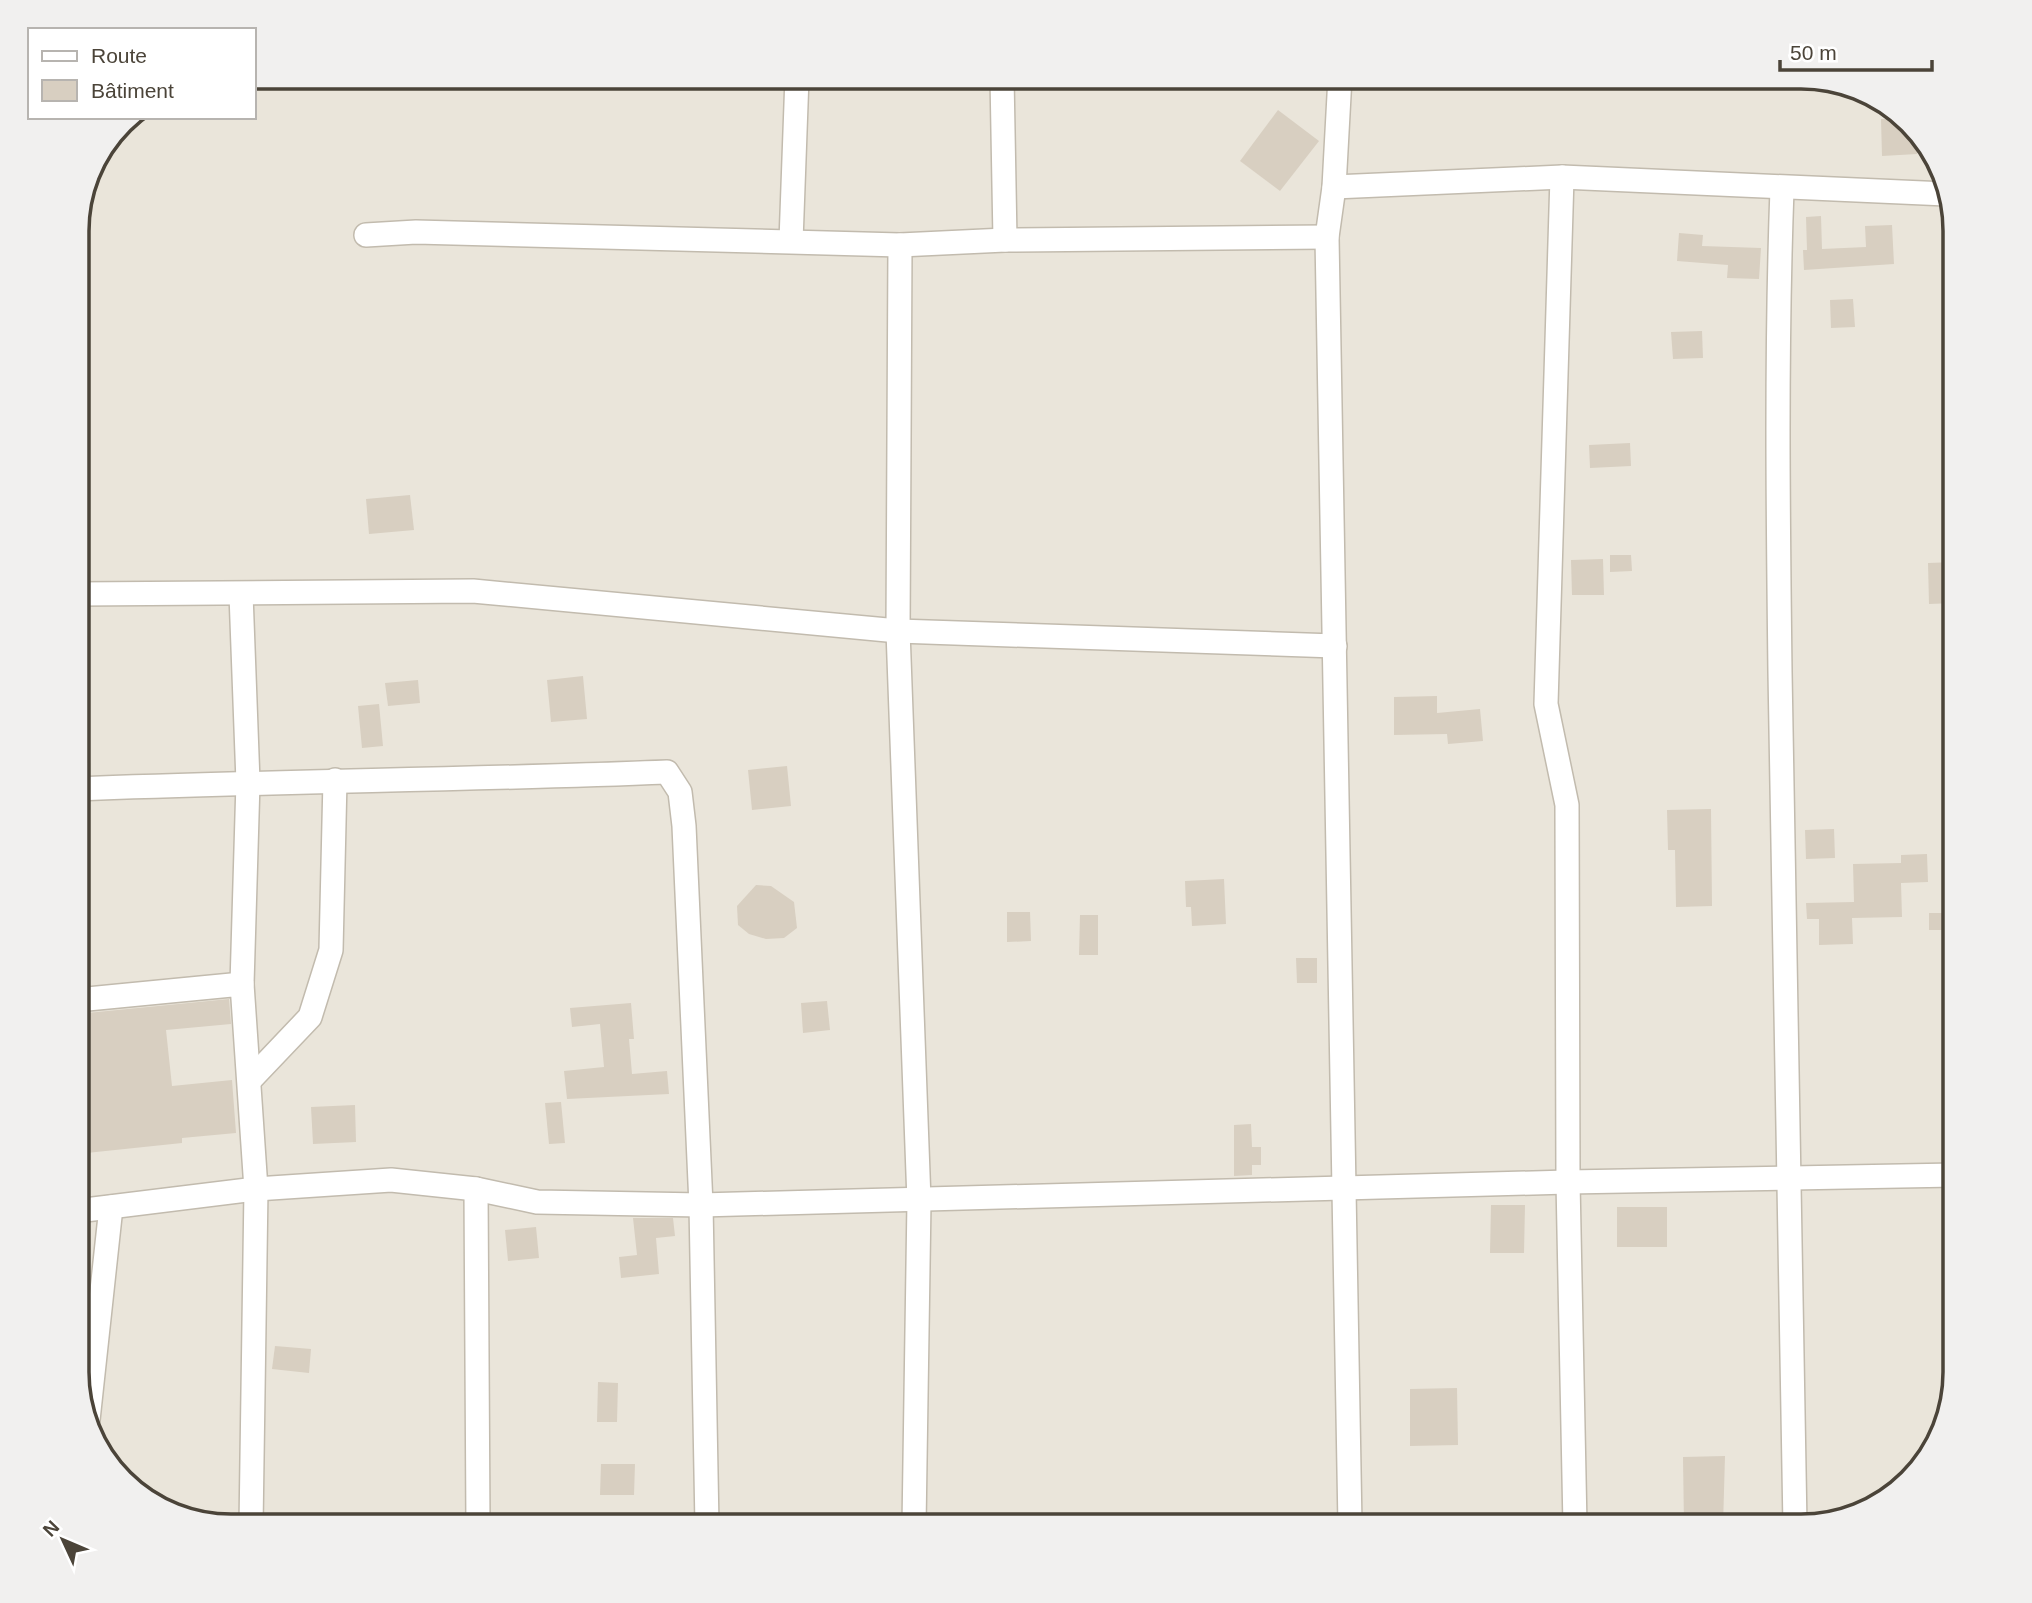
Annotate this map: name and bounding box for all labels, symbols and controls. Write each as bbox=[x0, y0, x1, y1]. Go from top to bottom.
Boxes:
legend bbox=[28, 28, 256, 119]
scale bar bbox=[1780, 28, 1932, 72]
text: 50 m bbox=[1790, 41, 1837, 64]
text: Route bbox=[91, 44, 147, 67]
text: Bâtiment bbox=[91, 79, 174, 102]
north arrow bbox=[28, 1505, 98, 1575]
text: N bbox=[39, 1516, 63, 1541]

